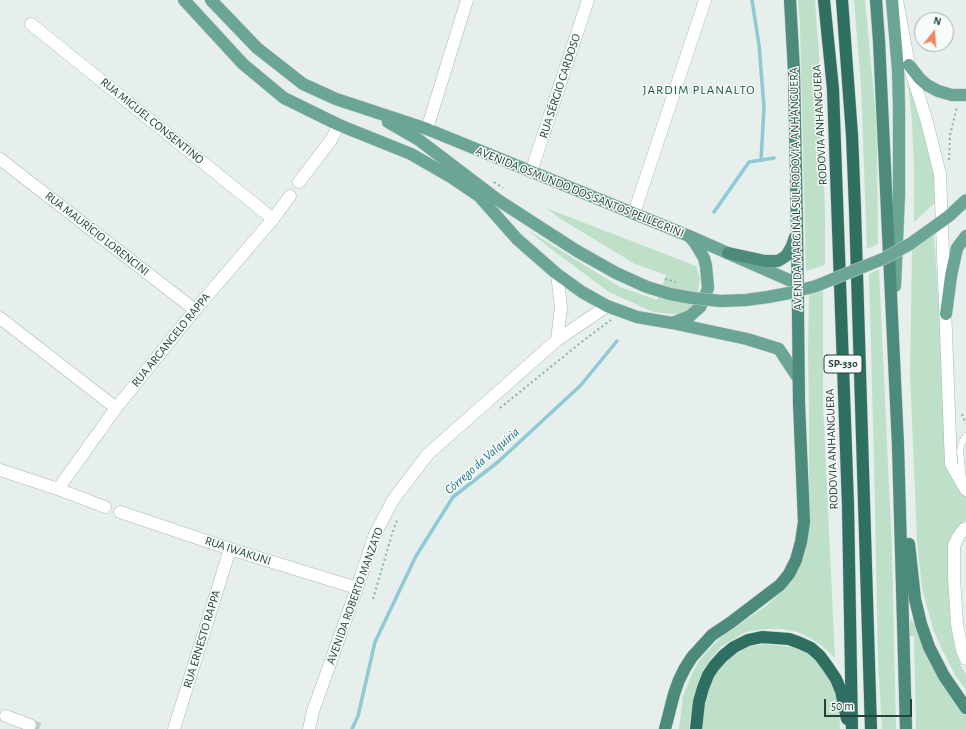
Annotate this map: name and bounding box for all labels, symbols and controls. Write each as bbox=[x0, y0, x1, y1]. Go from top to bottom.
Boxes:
north arrow bbox=[914, 12, 954, 52]
text: N bbox=[932, 15, 943, 27]
street label: RUA SÉRGIO CARDOSO bbox=[536, 32, 584, 140]
street label: RODOVIA ANHANGUERA bbox=[810, 64, 830, 186]
street label: AVENIDA MARGINAL SUL RODOVIA ANHANGUERA bbox=[787, 67, 805, 311]
street label: RUA MIGUEL CONSENTINO bbox=[97, 75, 207, 167]
district label: JARDIM PLANALTO bbox=[643, 82, 755, 98]
street label: AVENIDA OSMUNDO DOS SANTOS PELLEGRINI bbox=[474, 143, 686, 241]
street label: RUA MAURÍCIO LORENCINI bbox=[42, 189, 152, 279]
street label: RUA ARCANGELO RAPPA bbox=[129, 290, 213, 390]
road number: SP-330 bbox=[824, 355, 862, 373]
street label: RODOVIA ANHANGUERA bbox=[823, 388, 841, 510]
water label: Córrego da Valquiria bbox=[441, 424, 523, 498]
street label: AVENIDA ROBERTO MANZATO bbox=[323, 525, 387, 667]
street label: RUA IWAKUNI bbox=[203, 534, 273, 568]
street label: RUA ERNESTO RAPPA bbox=[180, 588, 224, 690]
scale bar bbox=[826, 691, 914, 717]
text: 50 m bbox=[831, 700, 854, 712]

